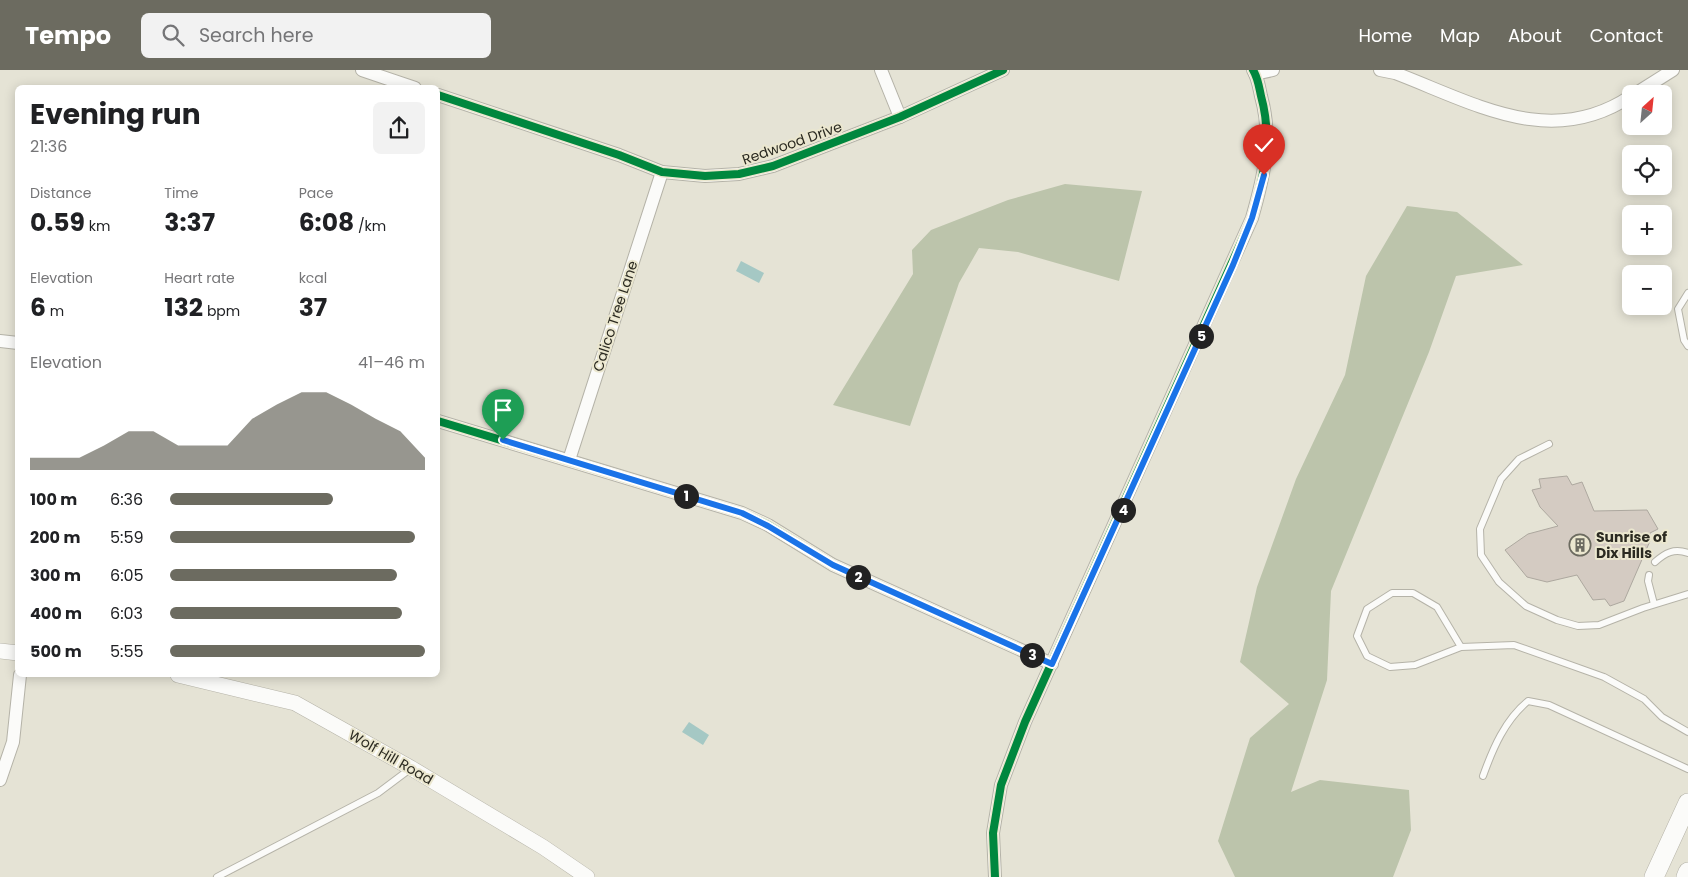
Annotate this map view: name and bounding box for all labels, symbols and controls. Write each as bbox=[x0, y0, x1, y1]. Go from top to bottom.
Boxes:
search box bbox=[141, 13, 491, 58]
text: Tempo bbox=[25, 19, 111, 52]
icon: search bbox=[159, 21, 187, 49]
text: Search here bbox=[199, 22, 313, 49]
text: Home bbox=[1358, 23, 1412, 48]
text: Map bbox=[1440, 23, 1480, 48]
text: About bbox=[1508, 23, 1562, 48]
text: Contact bbox=[1590, 23, 1663, 48]
north arrow bbox=[1622, 85, 1672, 135]
map controls bbox=[1622, 85, 1672, 315]
text: Evening run bbox=[30, 95, 201, 134]
button: share bbox=[373, 102, 425, 154]
street label: Redwood Drive bbox=[739, 116, 845, 169]
pin bbox=[1243, 124, 1285, 175]
icon: check bbox=[1250, 131, 1278, 159]
text: 21:36 bbox=[30, 135, 67, 158]
button: locate bbox=[1622, 145, 1672, 195]
text: Distance bbox=[30, 183, 91, 203]
text: Time bbox=[164, 183, 198, 203]
text: Pace bbox=[299, 183, 333, 203]
text: 0.59 bbox=[30, 205, 85, 240]
text: 3:37 bbox=[164, 205, 215, 240]
text: 6:08 bbox=[299, 205, 354, 240]
button: + bbox=[1622, 205, 1672, 255]
text: km bbox=[85, 216, 110, 236]
text: /km bbox=[354, 216, 386, 236]
street label: Calico Tree Lane bbox=[588, 258, 642, 374]
button: − bbox=[1622, 265, 1672, 315]
text: Elevation bbox=[30, 268, 93, 288]
text: Heart rate bbox=[164, 268, 235, 288]
text: kcal bbox=[299, 268, 327, 288]
text: 6 bbox=[30, 290, 46, 325]
text: 132 bbox=[164, 290, 203, 325]
text: 37 bbox=[299, 290, 327, 325]
text: m bbox=[46, 301, 64, 321]
text: bpm bbox=[203, 301, 240, 321]
pin: 5 bbox=[1188, 324, 1214, 348]
text: 5 bbox=[1197, 326, 1206, 346]
text: Elevation bbox=[30, 351, 102, 374]
text: 41–46 m bbox=[358, 351, 425, 374]
pin bbox=[482, 389, 524, 440]
icon: arrive bbox=[489, 396, 517, 424]
pin: 1 bbox=[674, 484, 698, 508]
text: 1 bbox=[684, 486, 689, 506]
text: 100 m bbox=[30, 488, 77, 511]
text: 6:36 bbox=[110, 488, 143, 511]
pin: 4 bbox=[1110, 498, 1136, 522]
text: 4 bbox=[1119, 500, 1128, 520]
text: 200 m bbox=[30, 526, 80, 549]
text: 5:59 bbox=[110, 526, 144, 549]
place label: Sunrise of Dix Hills bbox=[1596, 527, 1667, 563]
building icon: Sunrise of Dix Hills bbox=[1568, 533, 1592, 557]
text: 300 m bbox=[30, 564, 81, 587]
text: 6:05 bbox=[110, 564, 144, 587]
pin: 2 bbox=[846, 564, 870, 590]
text: 2 bbox=[855, 567, 863, 587]
text: 400 m bbox=[30, 602, 82, 625]
text: 6:03 bbox=[110, 602, 143, 625]
text: 500 m bbox=[30, 640, 82, 663]
text: 5:55 bbox=[110, 640, 144, 663]
pin: 3 bbox=[1020, 642, 1044, 668]
text: 3 bbox=[1028, 645, 1037, 665]
street label: Wolf Hill Road bbox=[345, 725, 437, 789]

